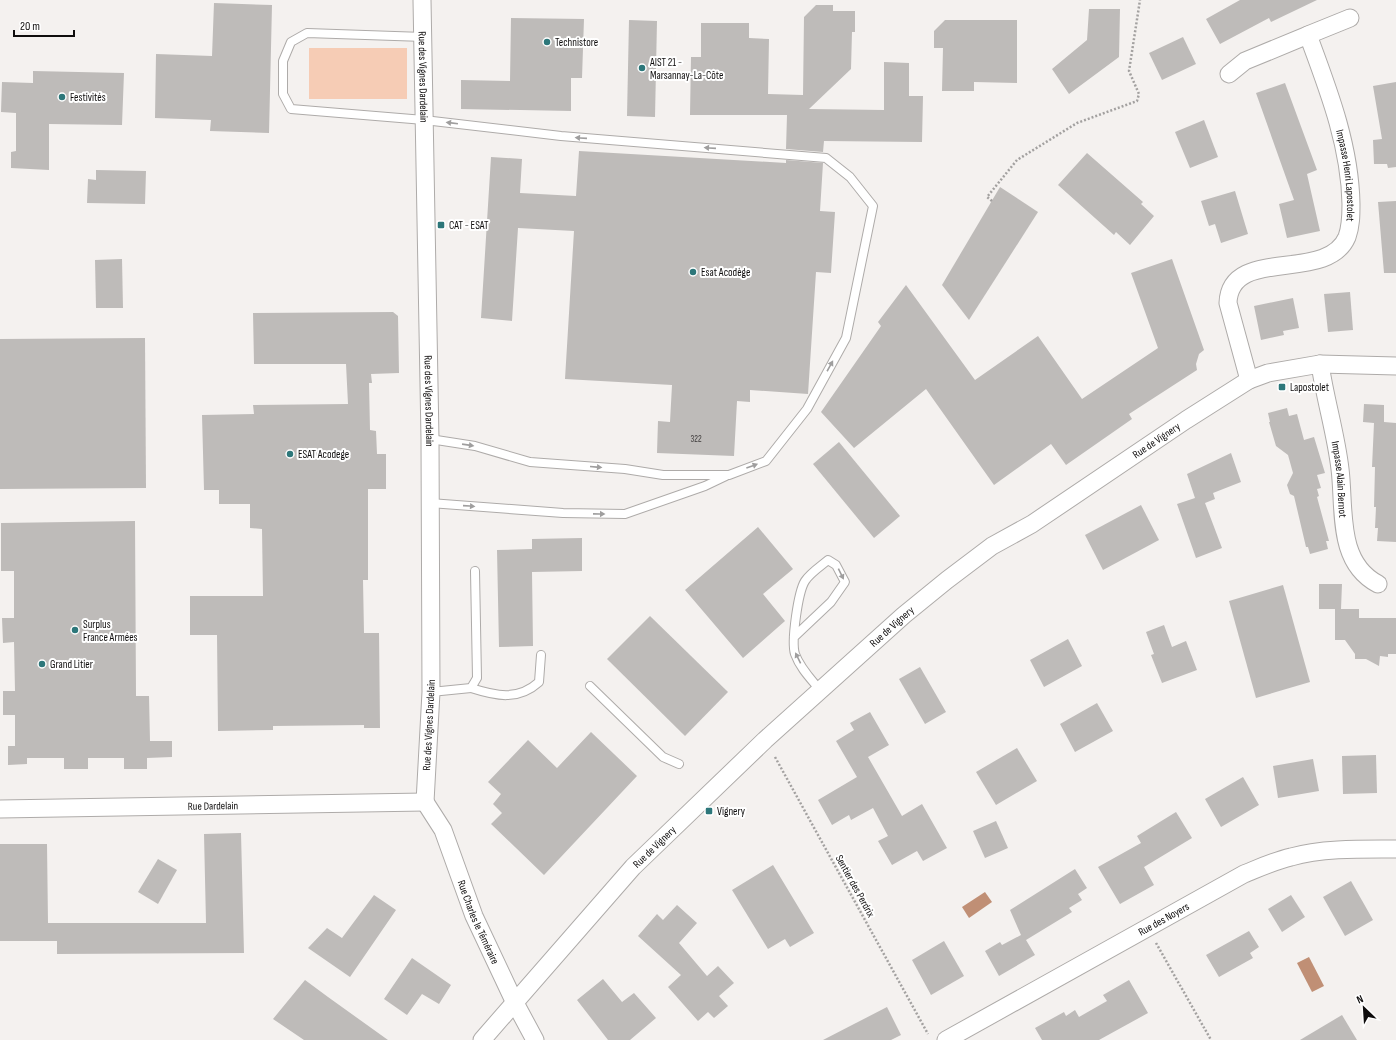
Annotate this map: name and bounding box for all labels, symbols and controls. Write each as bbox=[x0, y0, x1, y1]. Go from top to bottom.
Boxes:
scale bar bbox=[14, 12, 74, 38]
text: 20 m bbox=[20, 19, 40, 34]
street label: Rue des Vignes Dardelain bbox=[416, 31, 431, 123]
place label: Technistore bbox=[555, 36, 598, 49]
marker: Technistore bbox=[542, 37, 552, 47]
place label: AIST 21 - Marsannay-La-Côte bbox=[649, 56, 723, 82]
marker: AIST 21 - Marsannay-La-Côte bbox=[637, 63, 647, 73]
place label: Festivités bbox=[70, 91, 106, 104]
marker: Festivités bbox=[57, 92, 67, 102]
one-way arrow bbox=[445, 120, 458, 126]
street label: Impasse Henri Lapostolet bbox=[1334, 128, 1358, 223]
one-way arrow bbox=[575, 134, 587, 141]
one-way arrow bbox=[704, 144, 716, 151]
place label: CAT - ESAT bbox=[449, 219, 489, 232]
marker: CAT - ESAT bbox=[436, 220, 446, 230]
place label: Esat Acodège bbox=[701, 266, 750, 279]
marker: Esat Acodège bbox=[688, 267, 698, 277]
street label: Rue des Vignes Dardelain bbox=[422, 355, 437, 447]
one-way arrow bbox=[827, 360, 834, 372]
place label: Lapostolet bbox=[1290, 381, 1330, 394]
marker: Lapostolet bbox=[1277, 382, 1287, 392]
street label: Rue de Vignery bbox=[1130, 419, 1183, 461]
house number: 322 bbox=[690, 434, 702, 445]
street label: Impasse Alain Bernot bbox=[1329, 440, 1350, 519]
one-way arrow bbox=[462, 442, 474, 448]
place label: ESAT Acodege bbox=[298, 448, 349, 461]
marker: ESAT Acodege bbox=[285, 449, 295, 459]
one-way arrow bbox=[746, 463, 758, 469]
one-way arrow bbox=[590, 464, 602, 470]
one-way arrow bbox=[463, 502, 475, 509]
one-way arrow bbox=[593, 510, 605, 517]
one-way arrow bbox=[838, 568, 844, 579]
street label: Rue de Vignery bbox=[867, 603, 917, 649]
place label: Surplus France Armées bbox=[83, 618, 138, 644]
marker: Surplus France Armées bbox=[70, 625, 80, 635]
one-way arrow bbox=[795, 653, 801, 664]
place label: Grand Litier bbox=[50, 658, 93, 671]
marker: Grand Litier bbox=[37, 659, 47, 669]
street label: Rue des Vignes Dardelain bbox=[420, 679, 438, 771]
street label: Rue Dardelain bbox=[188, 799, 239, 812]
place label: Vignery bbox=[717, 805, 746, 818]
marker: Vignery bbox=[704, 806, 714, 816]
street label: Rue de Vignery bbox=[630, 822, 679, 870]
street label: Sentier des Perdrix bbox=[833, 853, 877, 919]
street label: Rue Charles le Téméraire bbox=[455, 878, 502, 966]
street label: Rue des Noyers bbox=[1136, 899, 1191, 938]
north arrow bbox=[1344, 988, 1384, 1028]
text: N bbox=[1355, 992, 1366, 1007]

